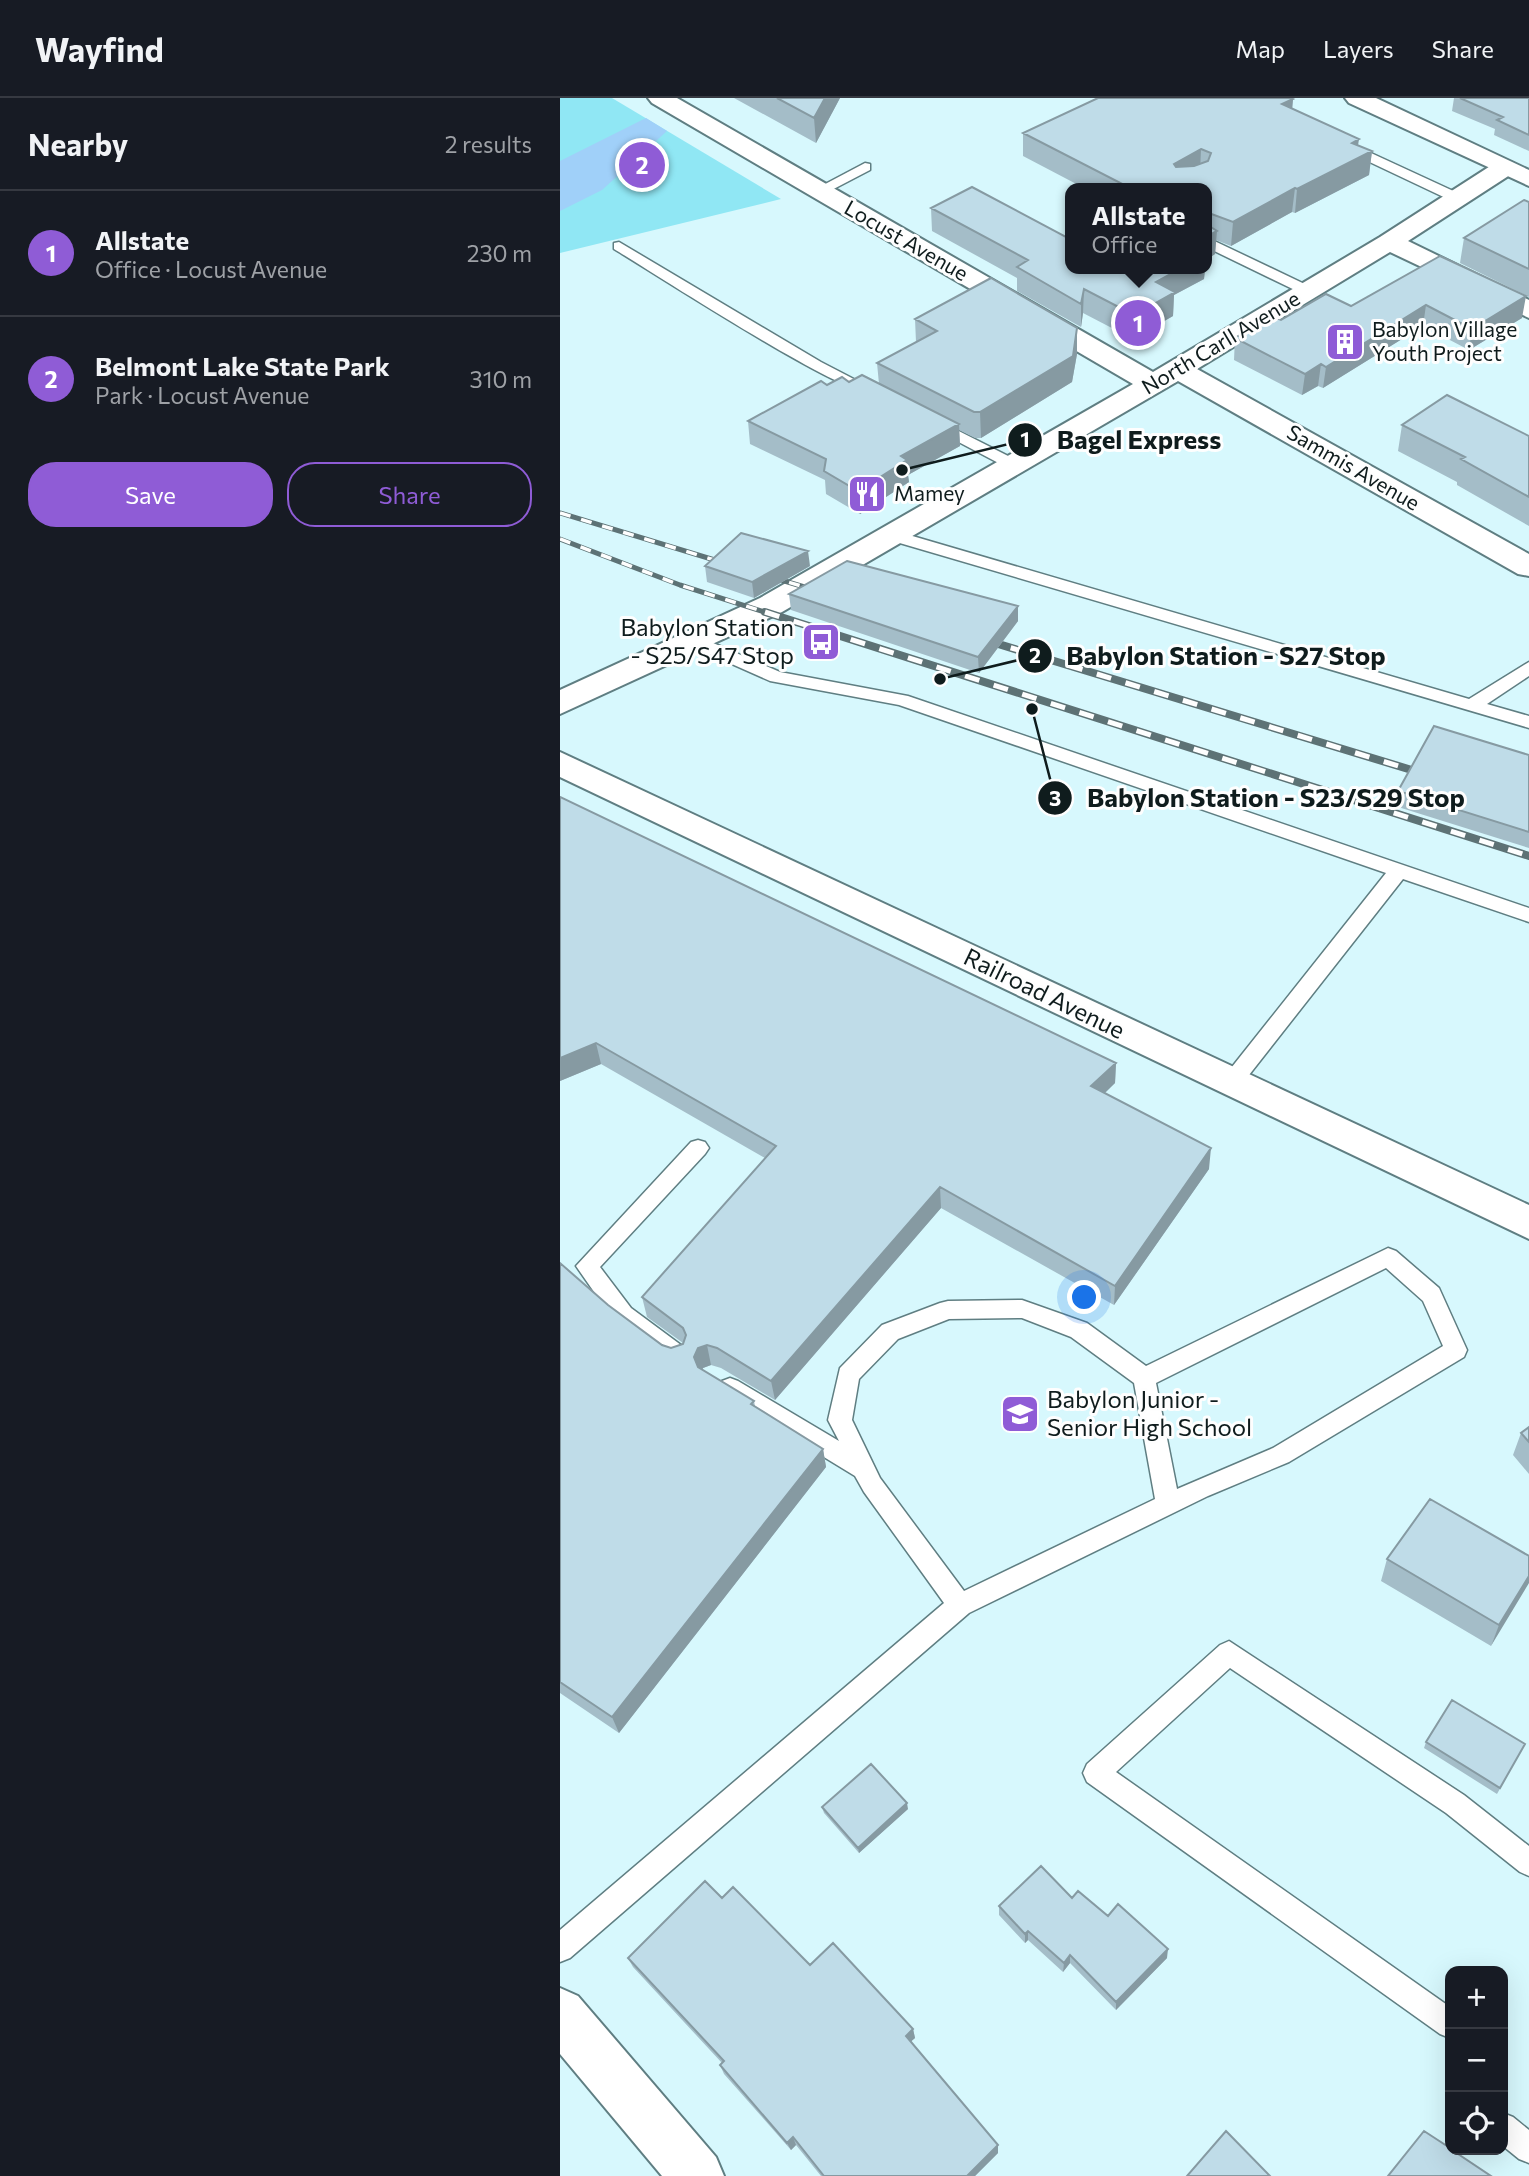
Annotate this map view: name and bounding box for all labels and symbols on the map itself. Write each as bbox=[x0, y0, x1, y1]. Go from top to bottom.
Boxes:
pin: 2 bbox=[619, 139, 665, 191]
street label: Locust Avenue bbox=[840, 194, 973, 285]
street label: North Carll Avenue bbox=[1137, 285, 1304, 399]
pin: 1 bbox=[1115, 297, 1161, 349]
place label: Babylon Village Youth Project bbox=[1372, 316, 1517, 365]
building icon: Babylon Village Youth Project bbox=[1324, 321, 1366, 363]
callout: Bagel Express bbox=[1008, 416, 1235, 463]
street label: Sammis Avenue bbox=[1283, 419, 1424, 515]
text: Bagel Express bbox=[1057, 423, 1221, 454]
text: 1 bbox=[1020, 426, 1030, 451]
restaurant icon: Mamey bbox=[846, 473, 888, 515]
place label: Mamey bbox=[894, 480, 965, 505]
place label: Babylon Station - S25/S47 Stop bbox=[621, 612, 794, 669]
bus stop icon: Babylon Station - S25/S47 Stop bbox=[800, 621, 842, 663]
callout: Babylon Station - S27 Stop bbox=[1017, 632, 1399, 679]
text: Babylon Station - S27 Stop bbox=[1066, 639, 1386, 670]
text: 2 bbox=[1029, 642, 1041, 667]
callout: Babylon Station - S23/S29 Stop bbox=[1038, 775, 1479, 822]
text: Babylon Station - S23/S29 Stop bbox=[1087, 781, 1465, 812]
text: 3 bbox=[1049, 785, 1061, 810]
street label: Railroad Avenue bbox=[959, 941, 1130, 1044]
your location bbox=[1067, 1280, 1101, 1314]
place label: Babylon Junior - Senior High School bbox=[1047, 1384, 1252, 1441]
school or university icon: Babylon Junior - Senior High School bbox=[999, 1393, 1041, 1435]

